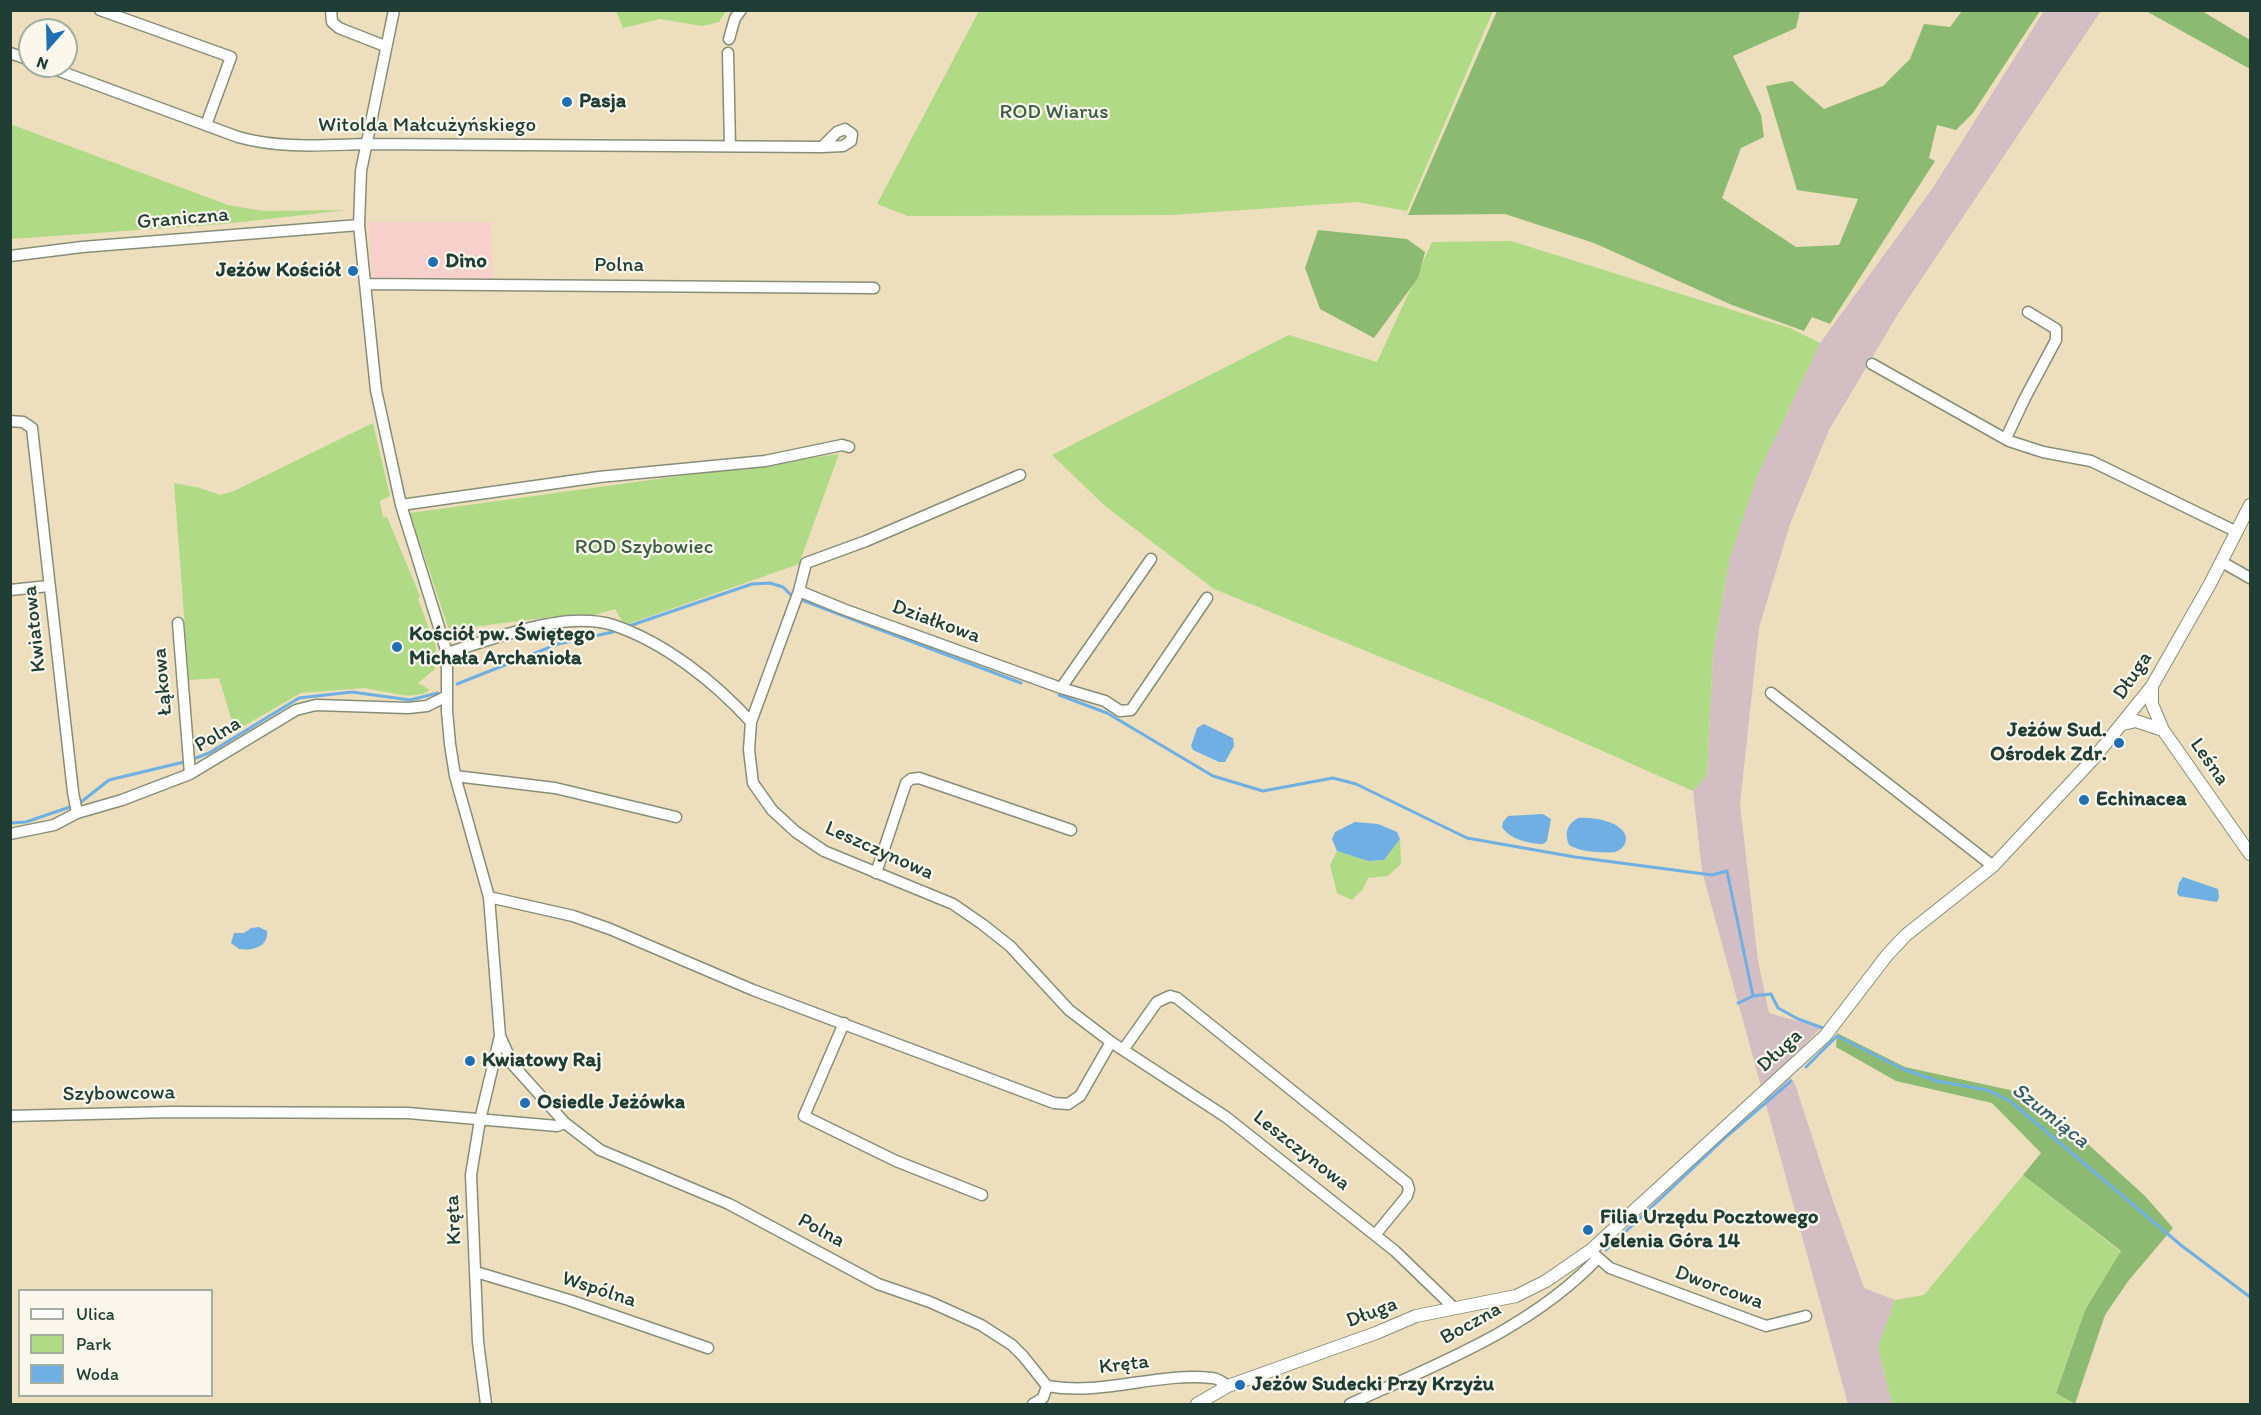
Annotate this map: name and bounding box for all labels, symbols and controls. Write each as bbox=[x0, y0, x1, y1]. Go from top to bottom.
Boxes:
north arrow bbox=[18, 18, 78, 78]
text: N bbox=[34, 53, 51, 74]
place label: Pasja bbox=[579, 89, 626, 115]
marker: Pasja bbox=[560, 95, 574, 109]
park label: ROD Wiarus bbox=[1000, 100, 1108, 126]
street label: Witolda Małcużyńskiego bbox=[318, 113, 536, 139]
street label: Graniczna bbox=[136, 202, 230, 236]
place label: Dino bbox=[445, 249, 487, 275]
street label: Polna bbox=[594, 253, 644, 279]
marker: Dino bbox=[426, 255, 440, 269]
place label: Jeżów Kościół bbox=[216, 258, 341, 284]
marker: Jeżów Kościół bbox=[346, 264, 360, 278]
park label: ROD Szybowiec bbox=[575, 535, 713, 561]
street label: Kwiatowa bbox=[18, 584, 52, 674]
street label: Działkowa bbox=[888, 594, 984, 650]
place label: Kościół pw. Świętego Michała Archanioła bbox=[409, 622, 595, 672]
marker: Kościół pw. Świętego Michała Archanioła bbox=[390, 640, 404, 654]
street label: Łąkowa bbox=[147, 647, 179, 717]
street label: Długa bbox=[2108, 647, 2158, 705]
street label: Polna bbox=[190, 711, 246, 759]
place label: Jeżów Sud. Ośrodek Zdr. bbox=[1990, 718, 2107, 768]
street label: Leśna bbox=[2184, 733, 2234, 791]
marker: Jeżów Sud. Ośrodek Zdr. bbox=[2112, 736, 2126, 750]
place label: Echinacea bbox=[2096, 787, 2187, 813]
marker: Echinacea bbox=[2077, 793, 2091, 807]
street label: Leszczynowa bbox=[821, 816, 937, 886]
street label: Długa bbox=[1752, 1024, 1808, 1078]
place label: Kwiatowy Raj bbox=[482, 1048, 601, 1074]
marker: Kwiatowy Raj bbox=[463, 1054, 477, 1068]
water label: Szumiąca bbox=[2006, 1078, 2094, 1154]
street label: Szybowcowa bbox=[62, 1080, 176, 1108]
place label: Osiedle Jeżówka bbox=[537, 1090, 685, 1116]
marker: Osiedle Jeżówka bbox=[518, 1096, 532, 1110]
street label: Leszczynowa bbox=[1247, 1105, 1355, 1197]
street label: Kręta bbox=[440, 1194, 468, 1246]
place label: Filia Urzędu Pocztowego Jelenia Góra 14 bbox=[1600, 1205, 1819, 1255]
street label: Polna bbox=[793, 1208, 849, 1254]
marker: Filia Urzędu Pocztowego Jelenia Góra 14 bbox=[1581, 1223, 1595, 1237]
street label: Dworcowa bbox=[1671, 1260, 1767, 1316]
street label: Wspólna bbox=[559, 1266, 639, 1314]
legend bbox=[18, 1289, 213, 1397]
street label: Długa bbox=[1343, 1292, 1401, 1334]
street label: Boczna bbox=[1436, 1297, 1506, 1351]
text: Ulica bbox=[76, 1303, 115, 1325]
text: Park bbox=[76, 1333, 111, 1355]
street label: Kręta bbox=[1097, 1349, 1151, 1381]
text: Woda bbox=[76, 1363, 119, 1385]
place label: Jeżów Sudecki Przy Krzyżu bbox=[1252, 1372, 1494, 1398]
marker: Jeżów Sudecki Przy Krzyżu bbox=[1233, 1378, 1247, 1392]

